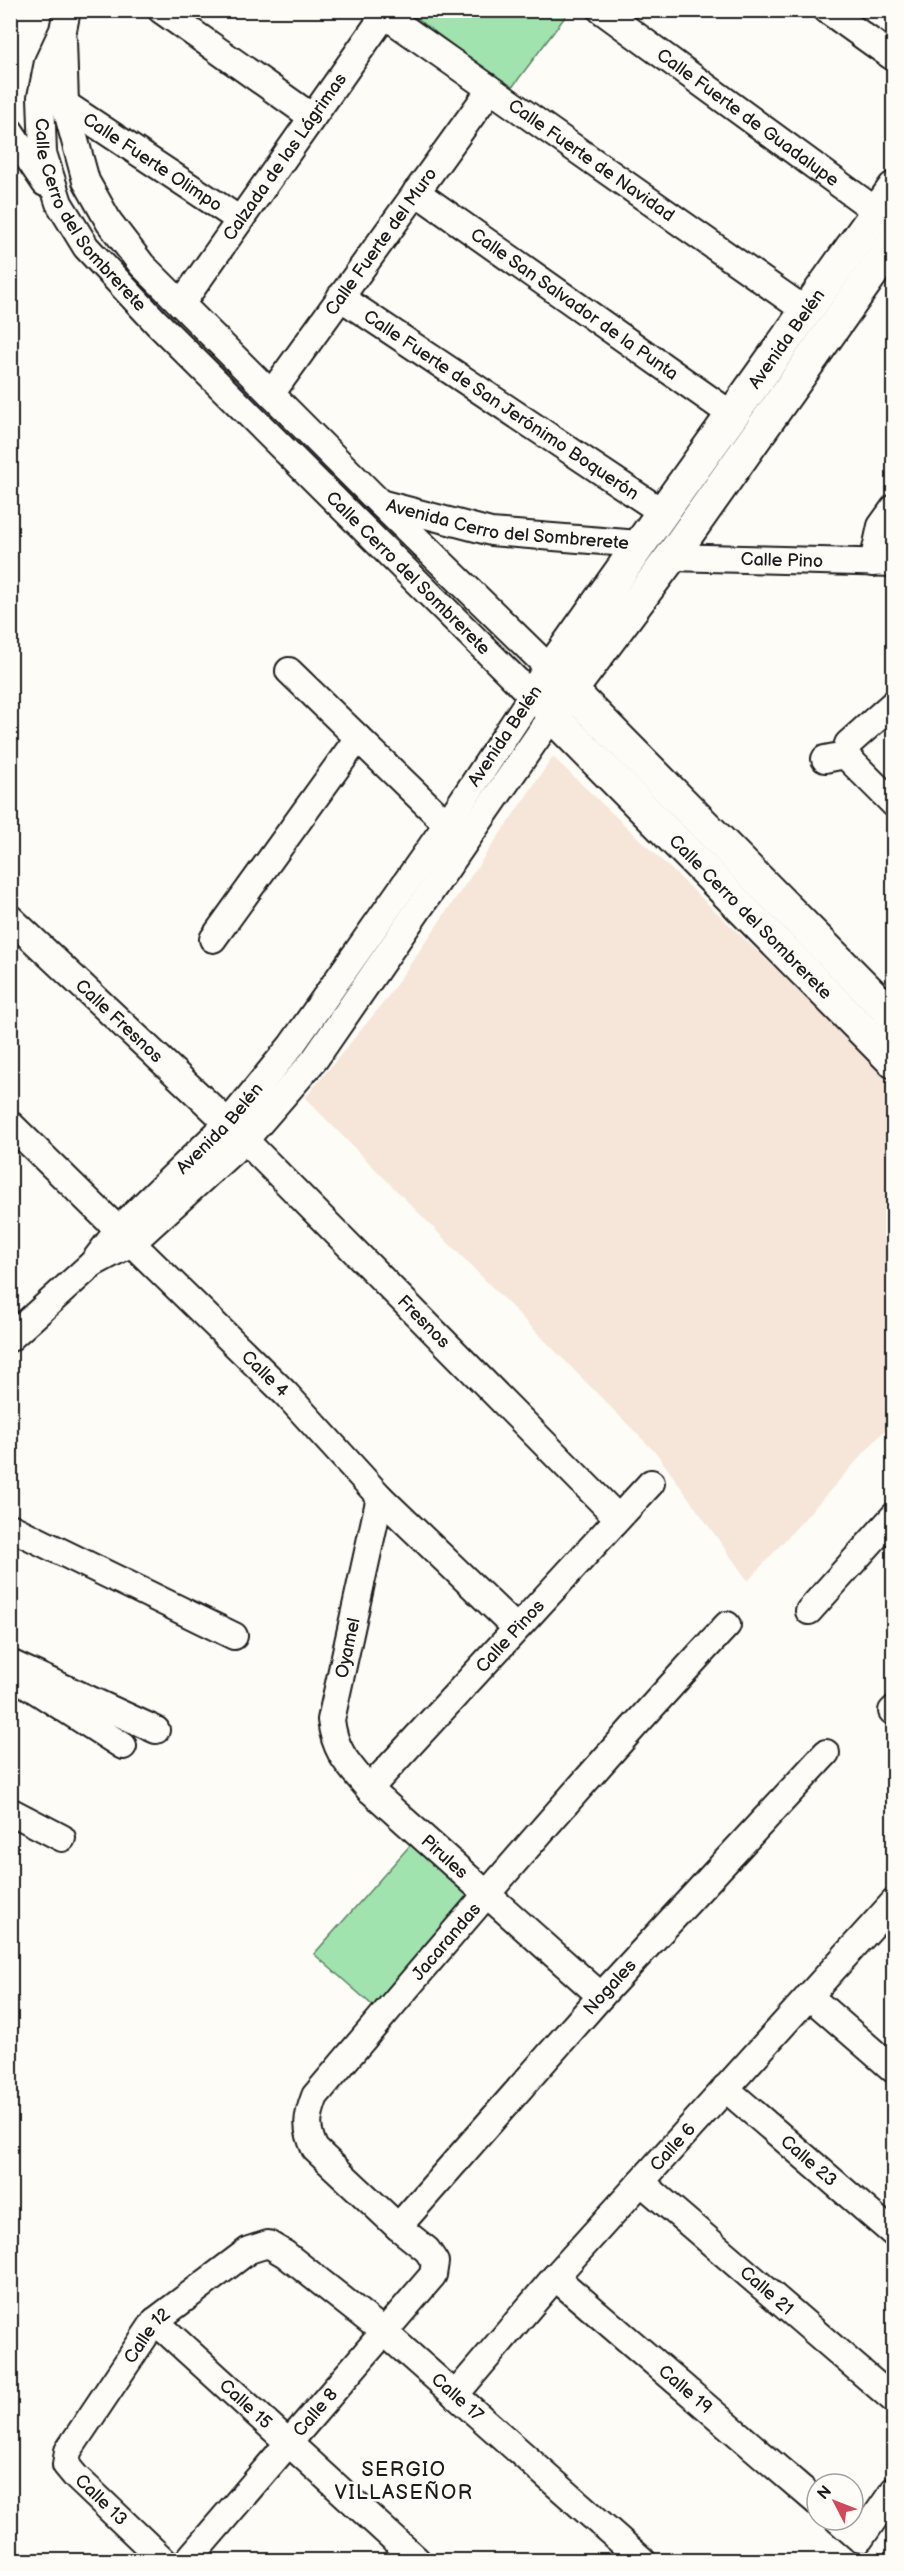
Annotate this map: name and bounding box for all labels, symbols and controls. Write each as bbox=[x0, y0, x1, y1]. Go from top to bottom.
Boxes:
street label: Calle Fuerte de Guadalupe bbox=[653, 44, 843, 191]
street label: Calzada de las Lágrimas bbox=[218, 69, 351, 245]
street label: Calle Fuerte de Navidad bbox=[504, 94, 679, 226]
street label: Calle Fuerte Olimpo bbox=[79, 108, 226, 216]
street label: Calle Cerro del Sombrerete bbox=[31, 118, 151, 316]
street label: Calle Fuerte del Muro bbox=[321, 164, 441, 319]
street label: Calle San Salvador de la Punta bbox=[467, 223, 682, 384]
street label: Avenida Belén bbox=[744, 285, 829, 393]
street label: Calle Fuerte de San Jerónimo Boquerón bbox=[360, 305, 643, 504]
street label: Calle Cerro del Sombrerete bbox=[322, 487, 495, 659]
street label: Avenida Cerro del Sombrerete bbox=[384, 495, 630, 554]
street label: Calle Pino bbox=[740, 548, 823, 572]
street label: Avenida Belén bbox=[464, 682, 546, 790]
street label: Calle Cerro del Sombrerete bbox=[665, 830, 837, 1004]
street label: Calle Fresnos bbox=[71, 975, 167, 1067]
street label: Avenida Belén bbox=[172, 1078, 267, 1178]
street label: Fresnos bbox=[393, 1291, 454, 1352]
street label: Calle 4 bbox=[237, 1346, 293, 1401]
street label: Calle Pinos bbox=[471, 1595, 549, 1677]
street label: Oyamel bbox=[331, 1616, 365, 1680]
street label: Pirules bbox=[417, 1830, 472, 1883]
street label: Jacarandas bbox=[407, 1898, 485, 1984]
street label: Nogales bbox=[579, 1955, 640, 2019]
street label: Calle 6 bbox=[646, 2119, 700, 2175]
street label: Calle 23 bbox=[776, 2130, 842, 2191]
street label: Calle 21 bbox=[736, 2262, 798, 2319]
street label: Calle 12 bbox=[119, 2303, 174, 2367]
street label: Calle 19 bbox=[654, 2360, 717, 2418]
street label: Calle 17 bbox=[427, 2368, 488, 2426]
street label: Calle 15 bbox=[215, 2375, 277, 2433]
street label: Calle 8 bbox=[289, 2384, 342, 2441]
district label: SERGIO VILLASEÑOR bbox=[335, 2458, 473, 2505]
street label: Calle 13 bbox=[71, 2470, 131, 2530]
north arrow bbox=[805, 2472, 865, 2532]
text: N bbox=[814, 2482, 836, 2504]

